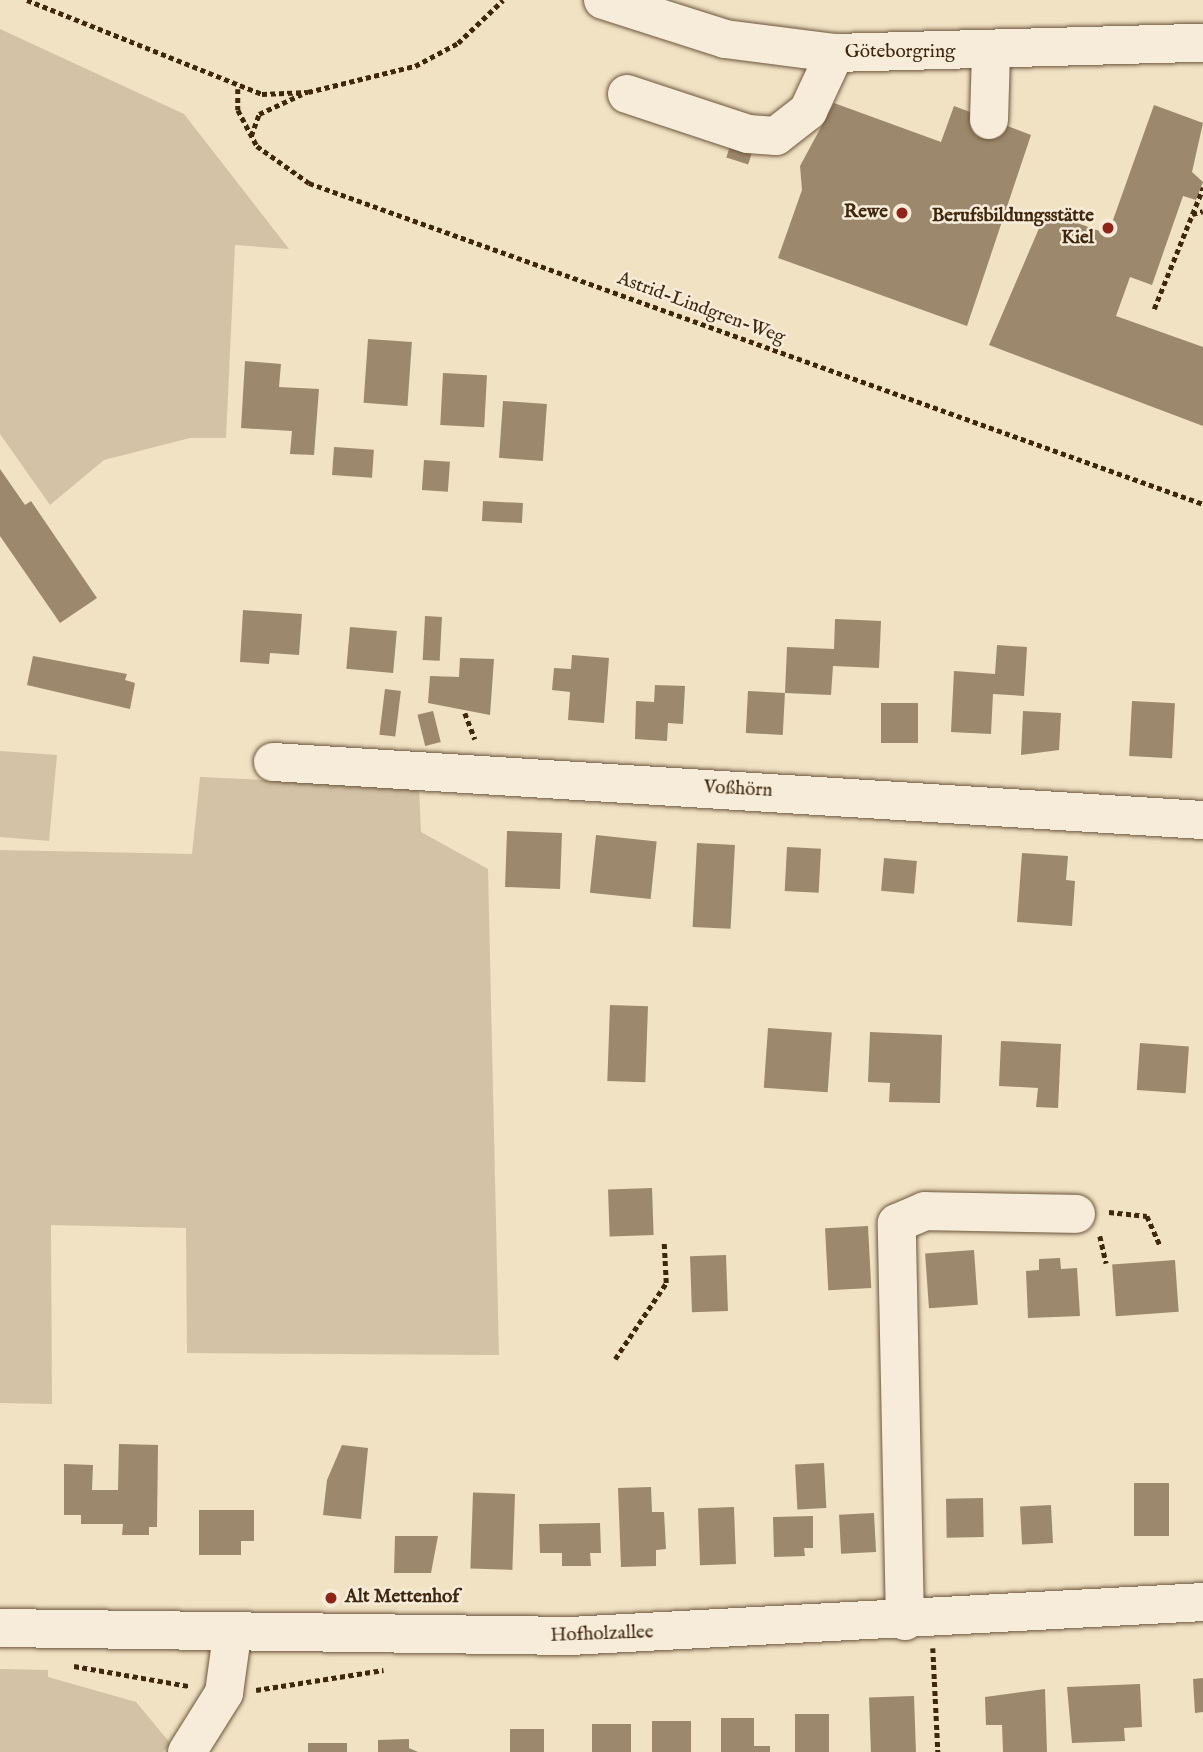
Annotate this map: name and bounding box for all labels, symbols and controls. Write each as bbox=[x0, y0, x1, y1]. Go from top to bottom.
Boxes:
street label: Göteborgring bbox=[845, 42, 955, 64]
place label: Rewe bbox=[844, 202, 888, 224]
marker: Rewe bbox=[894, 205, 910, 221]
place label: Berufsbildungsstätte Kiel bbox=[932, 206, 1094, 250]
marker: Berufsbildungsstätte Kiel bbox=[1100, 220, 1116, 236]
street label: Astrid-Lindgren-Weg bbox=[614, 268, 788, 350]
street label: Voßhörn bbox=[703, 777, 773, 803]
place label: Alt Mettenhof bbox=[345, 1587, 459, 1609]
marker: Alt Mettenhof bbox=[323, 1590, 339, 1606]
street label: Hofholzallee bbox=[550, 1622, 654, 1648]

